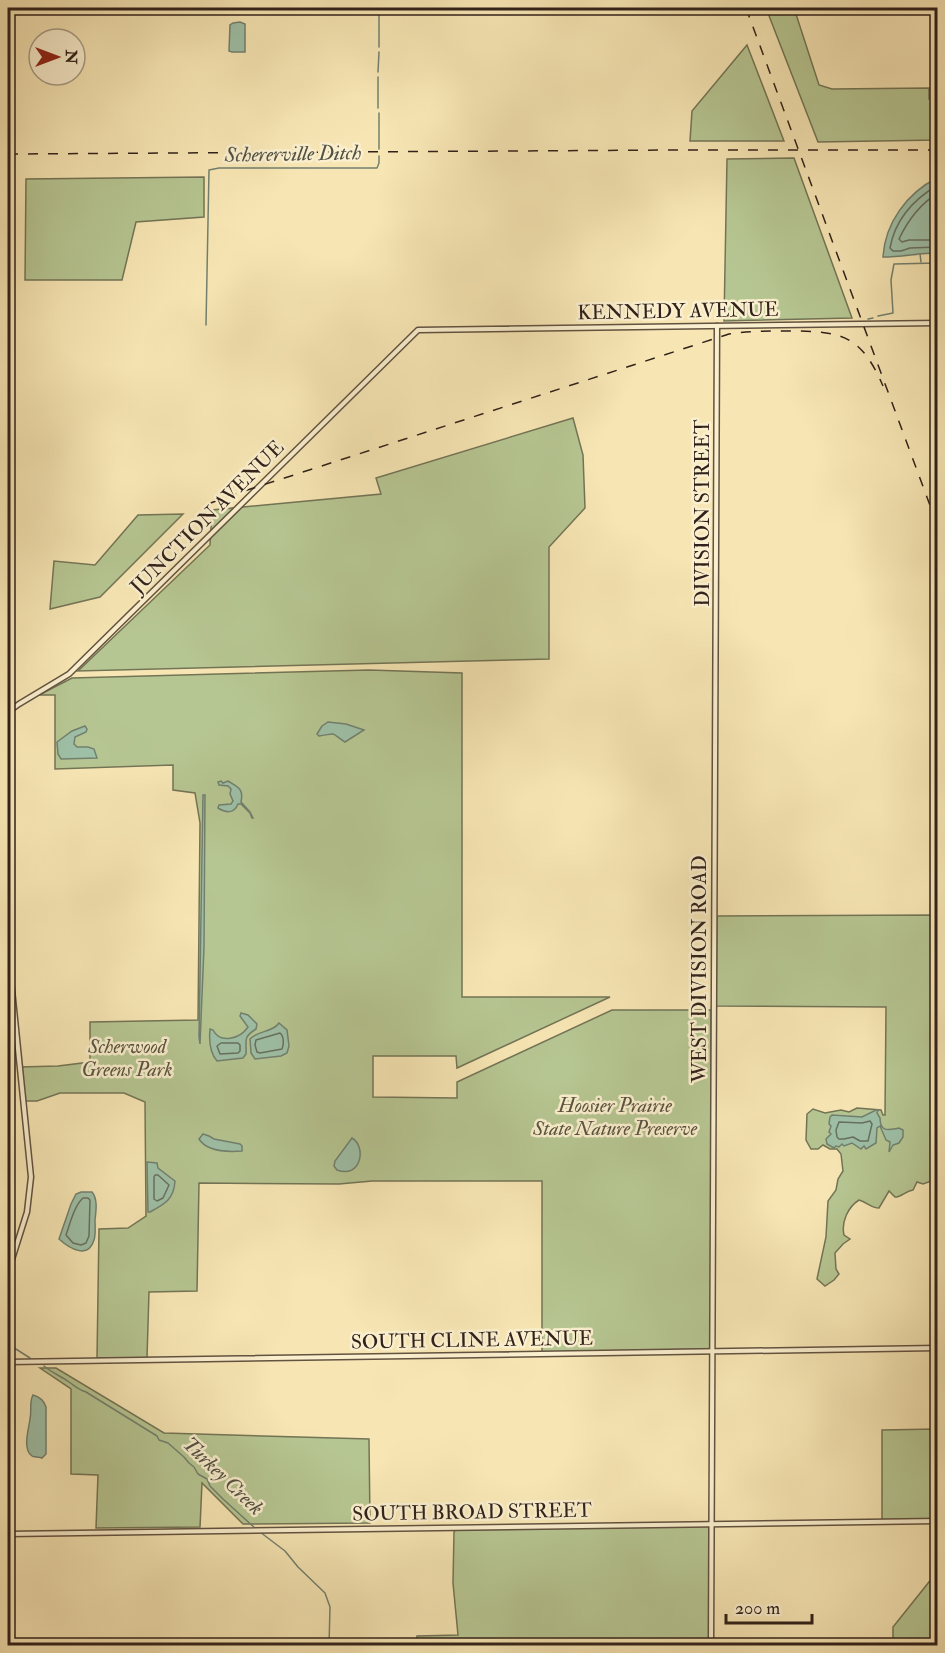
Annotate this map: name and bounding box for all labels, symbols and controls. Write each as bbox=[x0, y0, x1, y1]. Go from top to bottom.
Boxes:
north arrow bbox=[27, 27, 87, 87]
text: N bbox=[61, 49, 81, 65]
water label: Schererville Ditch bbox=[223, 139, 362, 169]
street label: KENNEDY AVENUE bbox=[577, 297, 779, 325]
street label: DIVISION STREET bbox=[690, 419, 715, 607]
street label: JUNCTION AVENUE bbox=[124, 435, 289, 600]
street label: WEST DIVISION ROAD bbox=[687, 855, 712, 1084]
park label: Scherwood Greens Park bbox=[81, 1034, 173, 1082]
park label: Hoosier Prairie State Nature Preserve bbox=[532, 1093, 697, 1141]
street label: SOUTH CLINE AVENUE bbox=[351, 1325, 593, 1355]
water label: Turkey Creek bbox=[177, 1431, 269, 1521]
street label: SOUTH BROAD STREET bbox=[352, 1497, 592, 1527]
scale bar bbox=[726, 1587, 812, 1625]
text: 200 m bbox=[735, 1597, 780, 1620]

